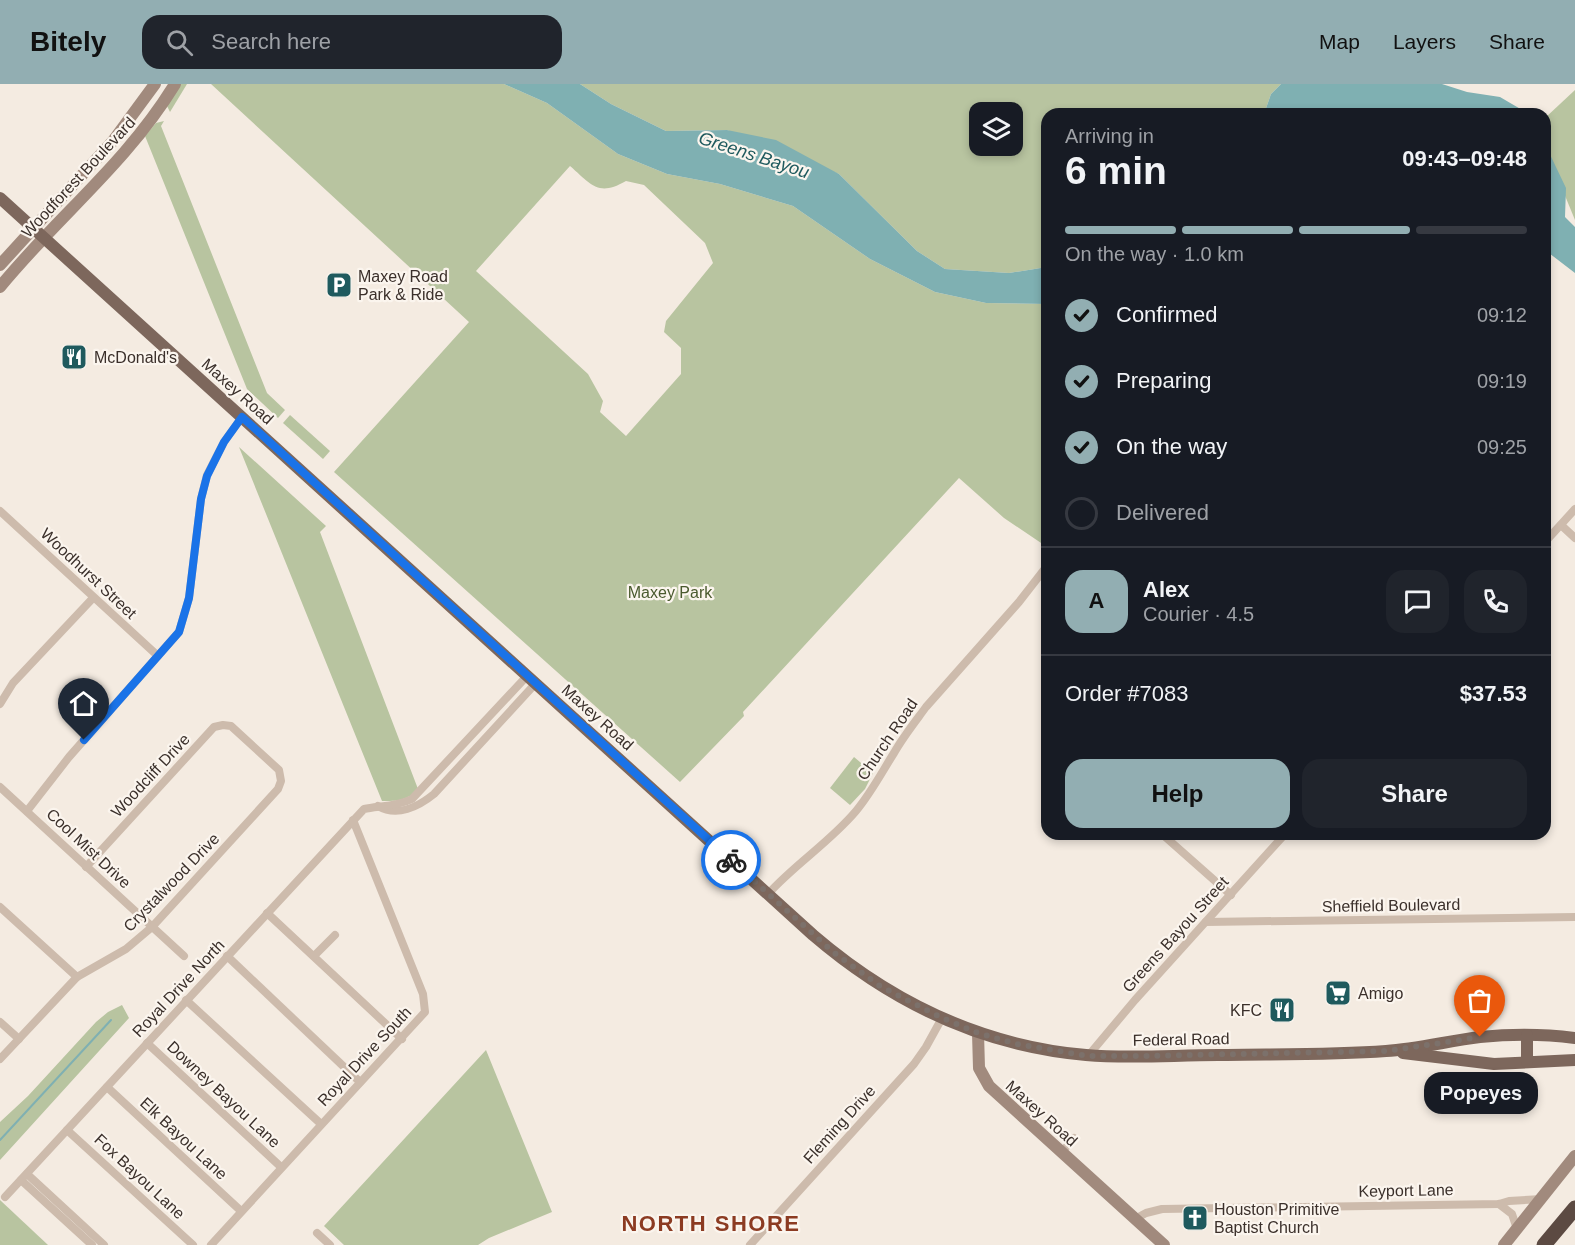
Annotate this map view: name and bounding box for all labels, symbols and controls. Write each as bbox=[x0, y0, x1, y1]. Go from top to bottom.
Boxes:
search box bbox=[142, 15, 562, 69]
text: Bitely bbox=[30, 26, 106, 57]
icon: search bbox=[163, 26, 196, 59]
text: Search here bbox=[211, 29, 331, 54]
text: Map bbox=[1319, 30, 1360, 53]
text: Layers bbox=[1393, 30, 1456, 53]
text: Share bbox=[1489, 30, 1545, 53]
map controls bbox=[969, 102, 1023, 156]
button: layers bbox=[969, 102, 1023, 156]
street label: Woodforest Boulevard bbox=[18, 114, 138, 241]
text: Arriving in bbox=[1065, 125, 1154, 147]
water label: Greens Bayou bbox=[696, 128, 812, 182]
text: 09:43–09:48 bbox=[1402, 146, 1527, 171]
text: 6 min bbox=[1065, 149, 1167, 192]
text: On the way · 1.0 km bbox=[1065, 243, 1244, 265]
place label: Maxey Road Park & Ride bbox=[358, 268, 448, 303]
parking icon: Maxey Road Park & Ride bbox=[324, 270, 354, 300]
icon: check bbox=[1065, 299, 1098, 332]
text: Confirmed bbox=[1116, 302, 1217, 327]
text: 09:12 bbox=[1477, 304, 1527, 326]
restaurant icon: McDonald's bbox=[59, 342, 89, 372]
place label: McDonald's bbox=[94, 349, 177, 366]
street label: Maxey Road bbox=[199, 355, 277, 428]
icon: check bbox=[1065, 365, 1098, 398]
text: Preparing bbox=[1116, 368, 1211, 393]
text: 09:19 bbox=[1477, 370, 1527, 392]
icon: check bbox=[1065, 431, 1098, 464]
text: On the way bbox=[1116, 434, 1227, 459]
text: 09:25 bbox=[1477, 436, 1527, 458]
text: Delivered bbox=[1116, 500, 1209, 525]
street label: Woodhurst Street bbox=[37, 525, 140, 622]
button: chat bbox=[1386, 570, 1449, 633]
button: phone bbox=[1464, 570, 1527, 633]
text: Alex bbox=[1143, 577, 1189, 602]
park label: Maxey Park bbox=[628, 584, 713, 601]
text: A bbox=[1089, 588, 1104, 613]
text: Courier · 4.5 bbox=[1143, 603, 1254, 625]
pin bbox=[58, 678, 109, 740]
street label: Maxey Road bbox=[559, 681, 637, 754]
text: Order #7083 bbox=[1065, 681, 1189, 706]
text: $37.53 bbox=[1460, 681, 1527, 706]
icon: home bbox=[67, 687, 100, 720]
street label: Church Road bbox=[854, 695, 921, 783]
street label: Woodcliff Drive bbox=[108, 730, 193, 820]
button: Help bbox=[1065, 759, 1290, 828]
button: Share bbox=[1302, 759, 1527, 828]
street label: Cool Mist Drive bbox=[43, 805, 134, 892]
street label: Crystalwood Drive bbox=[120, 830, 223, 935]
courier bbox=[701, 830, 761, 890]
icon: bike bbox=[715, 844, 748, 877]
street label: Greens Bayou Street bbox=[1119, 873, 1232, 996]
street label: Sheffield Boulevard bbox=[1322, 896, 1460, 915]
street label: Royal Drive North bbox=[129, 936, 228, 1040]
pin bbox=[1454, 975, 1505, 1037]
supermarket icon: Amigo bbox=[1323, 978, 1353, 1008]
icon: bag bbox=[1463, 984, 1496, 1017]
place label: Amigo bbox=[1358, 985, 1403, 1002]
restaurant icon: KFC bbox=[1267, 995, 1297, 1025]
place label: KFC bbox=[1230, 1002, 1262, 1019]
street label: Royal Drive South bbox=[314, 1003, 415, 1109]
street label: Federal Road bbox=[1132, 1030, 1230, 1049]
street label: Downey Bayou Lane bbox=[164, 1038, 284, 1151]
callout: Popeyes bbox=[1423, 1073, 1537, 1115]
street label: Maxey Road bbox=[1003, 1077, 1081, 1150]
street label: Fleming Drive bbox=[800, 1082, 879, 1167]
text: Popeyes bbox=[1440, 1082, 1522, 1104]
street label: Elk Bayou Lane bbox=[137, 1094, 231, 1183]
street label: Fox Bayou Lane bbox=[91, 1130, 188, 1222]
street label: Keyport Lane bbox=[1358, 1181, 1454, 1200]
place label: Houston Primitive Baptist Church bbox=[1214, 1201, 1339, 1236]
church icon: Houston Primitive Baptist Church bbox=[1180, 1203, 1210, 1233]
district label: NORTH SHORE bbox=[621, 1211, 801, 1236]

